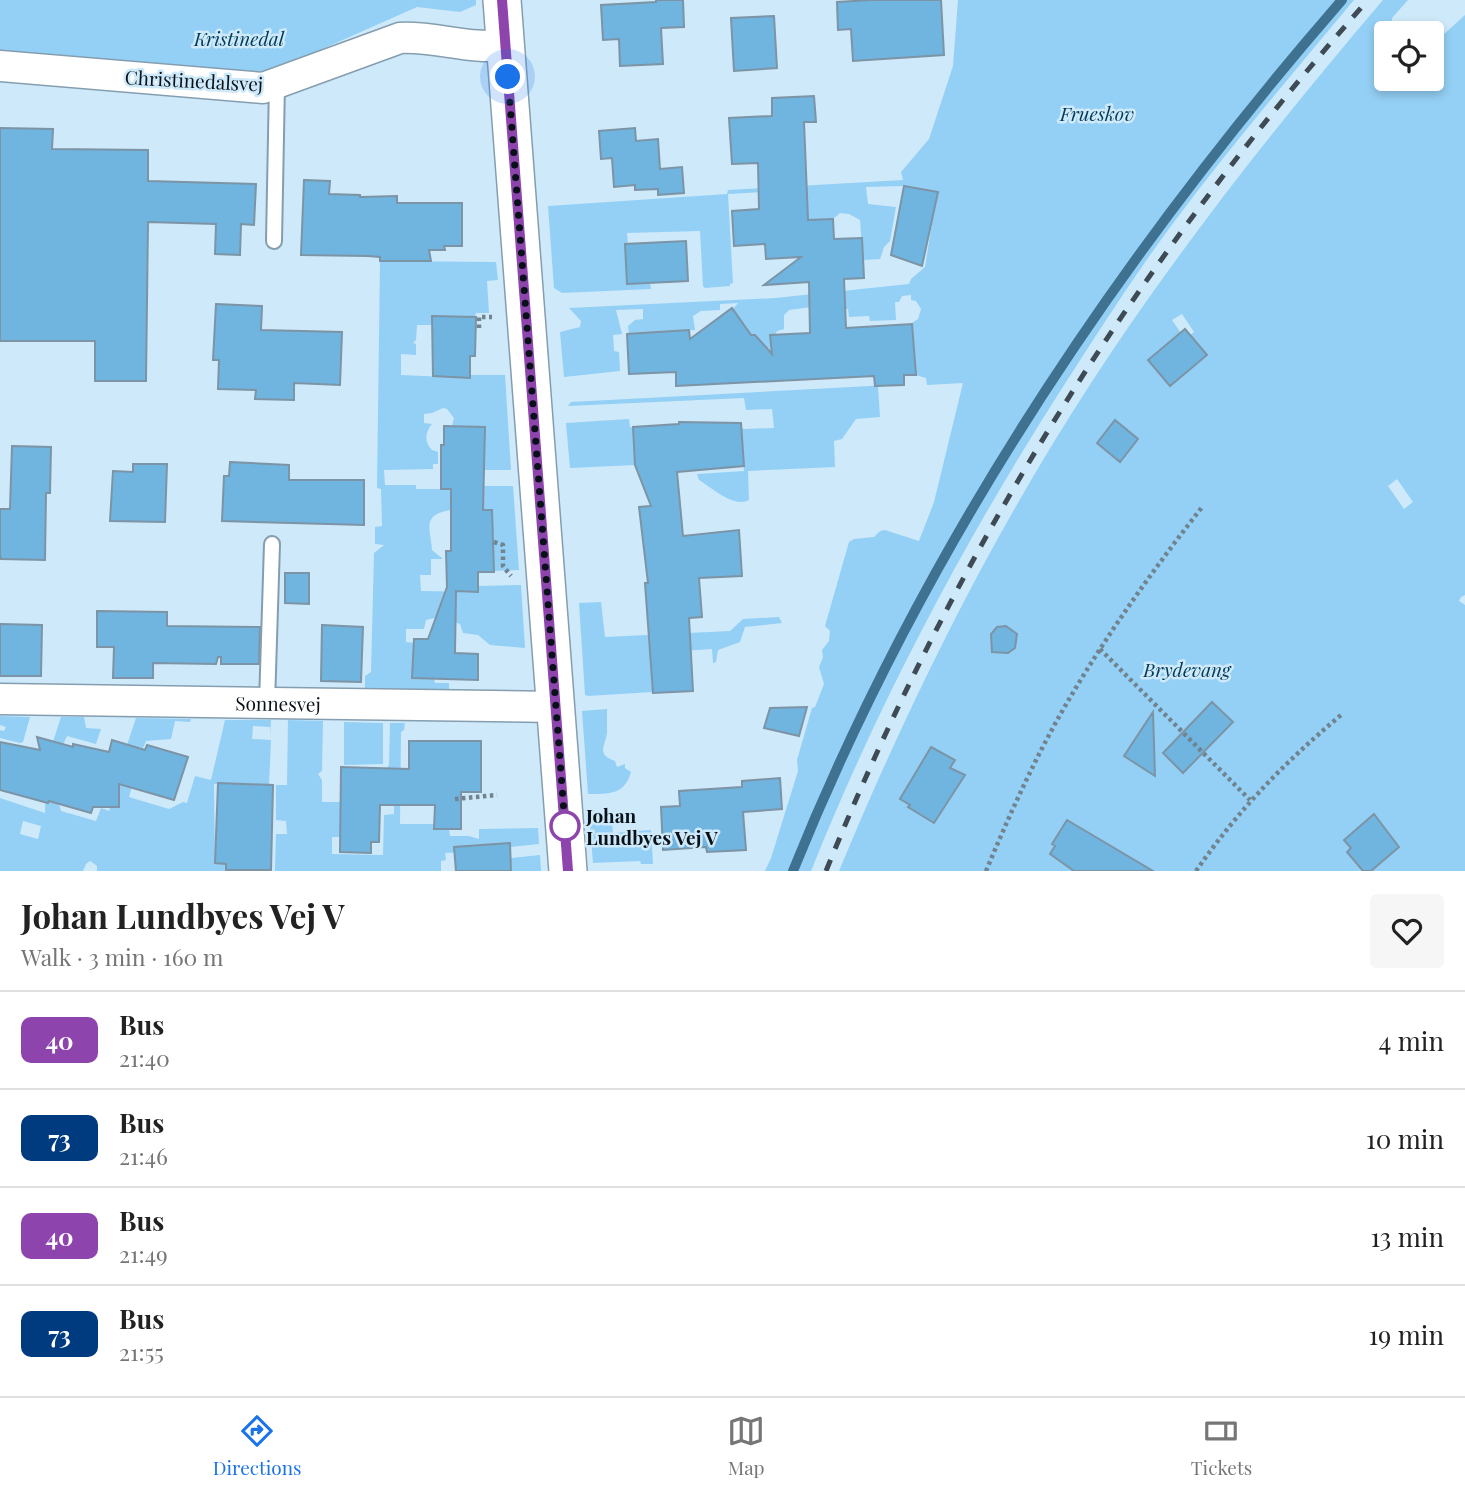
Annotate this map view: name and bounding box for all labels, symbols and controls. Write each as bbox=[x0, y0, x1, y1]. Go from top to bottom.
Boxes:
map controls bbox=[1374, 21, 1444, 91]
button: locate bbox=[1374, 21, 1444, 91]
park label: Kristinedal bbox=[193, 25, 285, 51]
your location bbox=[490, 59, 525, 94]
street label: Christinedalsvej bbox=[124, 63, 264, 97]
park label: Frueskov bbox=[1059, 100, 1134, 126]
park label: Brydevang bbox=[1142, 656, 1232, 682]
street label: Sonnesvej bbox=[235, 689, 321, 717]
place label: Johan Lundbyes Vej V bbox=[585, 802, 718, 850]
marker: Johan Lundbyes Vej V bbox=[550, 811, 580, 841]
text: Johan Lundbyes Vej V bbox=[21, 893, 345, 937]
button: heart bbox=[1370, 894, 1444, 968]
text: Walk · 3 min · 160 m bbox=[21, 941, 223, 972]
text: Bus bbox=[119, 1007, 164, 1042]
text: 4 min bbox=[1378, 1023, 1444, 1058]
text: 40 bbox=[45, 1024, 74, 1056]
text: 21:40 bbox=[119, 1042, 170, 1073]
text: Bus bbox=[119, 1105, 164, 1140]
text: 10 min bbox=[1366, 1121, 1444, 1156]
text: 73 bbox=[48, 1122, 71, 1154]
text: 21:46 bbox=[119, 1140, 168, 1171]
text: Bus bbox=[119, 1203, 164, 1238]
text: 13 min bbox=[1370, 1219, 1444, 1254]
text: 40 bbox=[45, 1220, 74, 1252]
text: 21:49 bbox=[119, 1238, 168, 1269]
text: Bus bbox=[119, 1301, 164, 1336]
text: 19 min bbox=[1368, 1317, 1444, 1352]
text: 73 bbox=[48, 1318, 71, 1350]
text: 21:55 bbox=[119, 1336, 164, 1367]
tab: Directions bbox=[213, 1412, 302, 1480]
tab: Map bbox=[727, 1412, 765, 1480]
tab: Tickets bbox=[1191, 1412, 1252, 1480]

